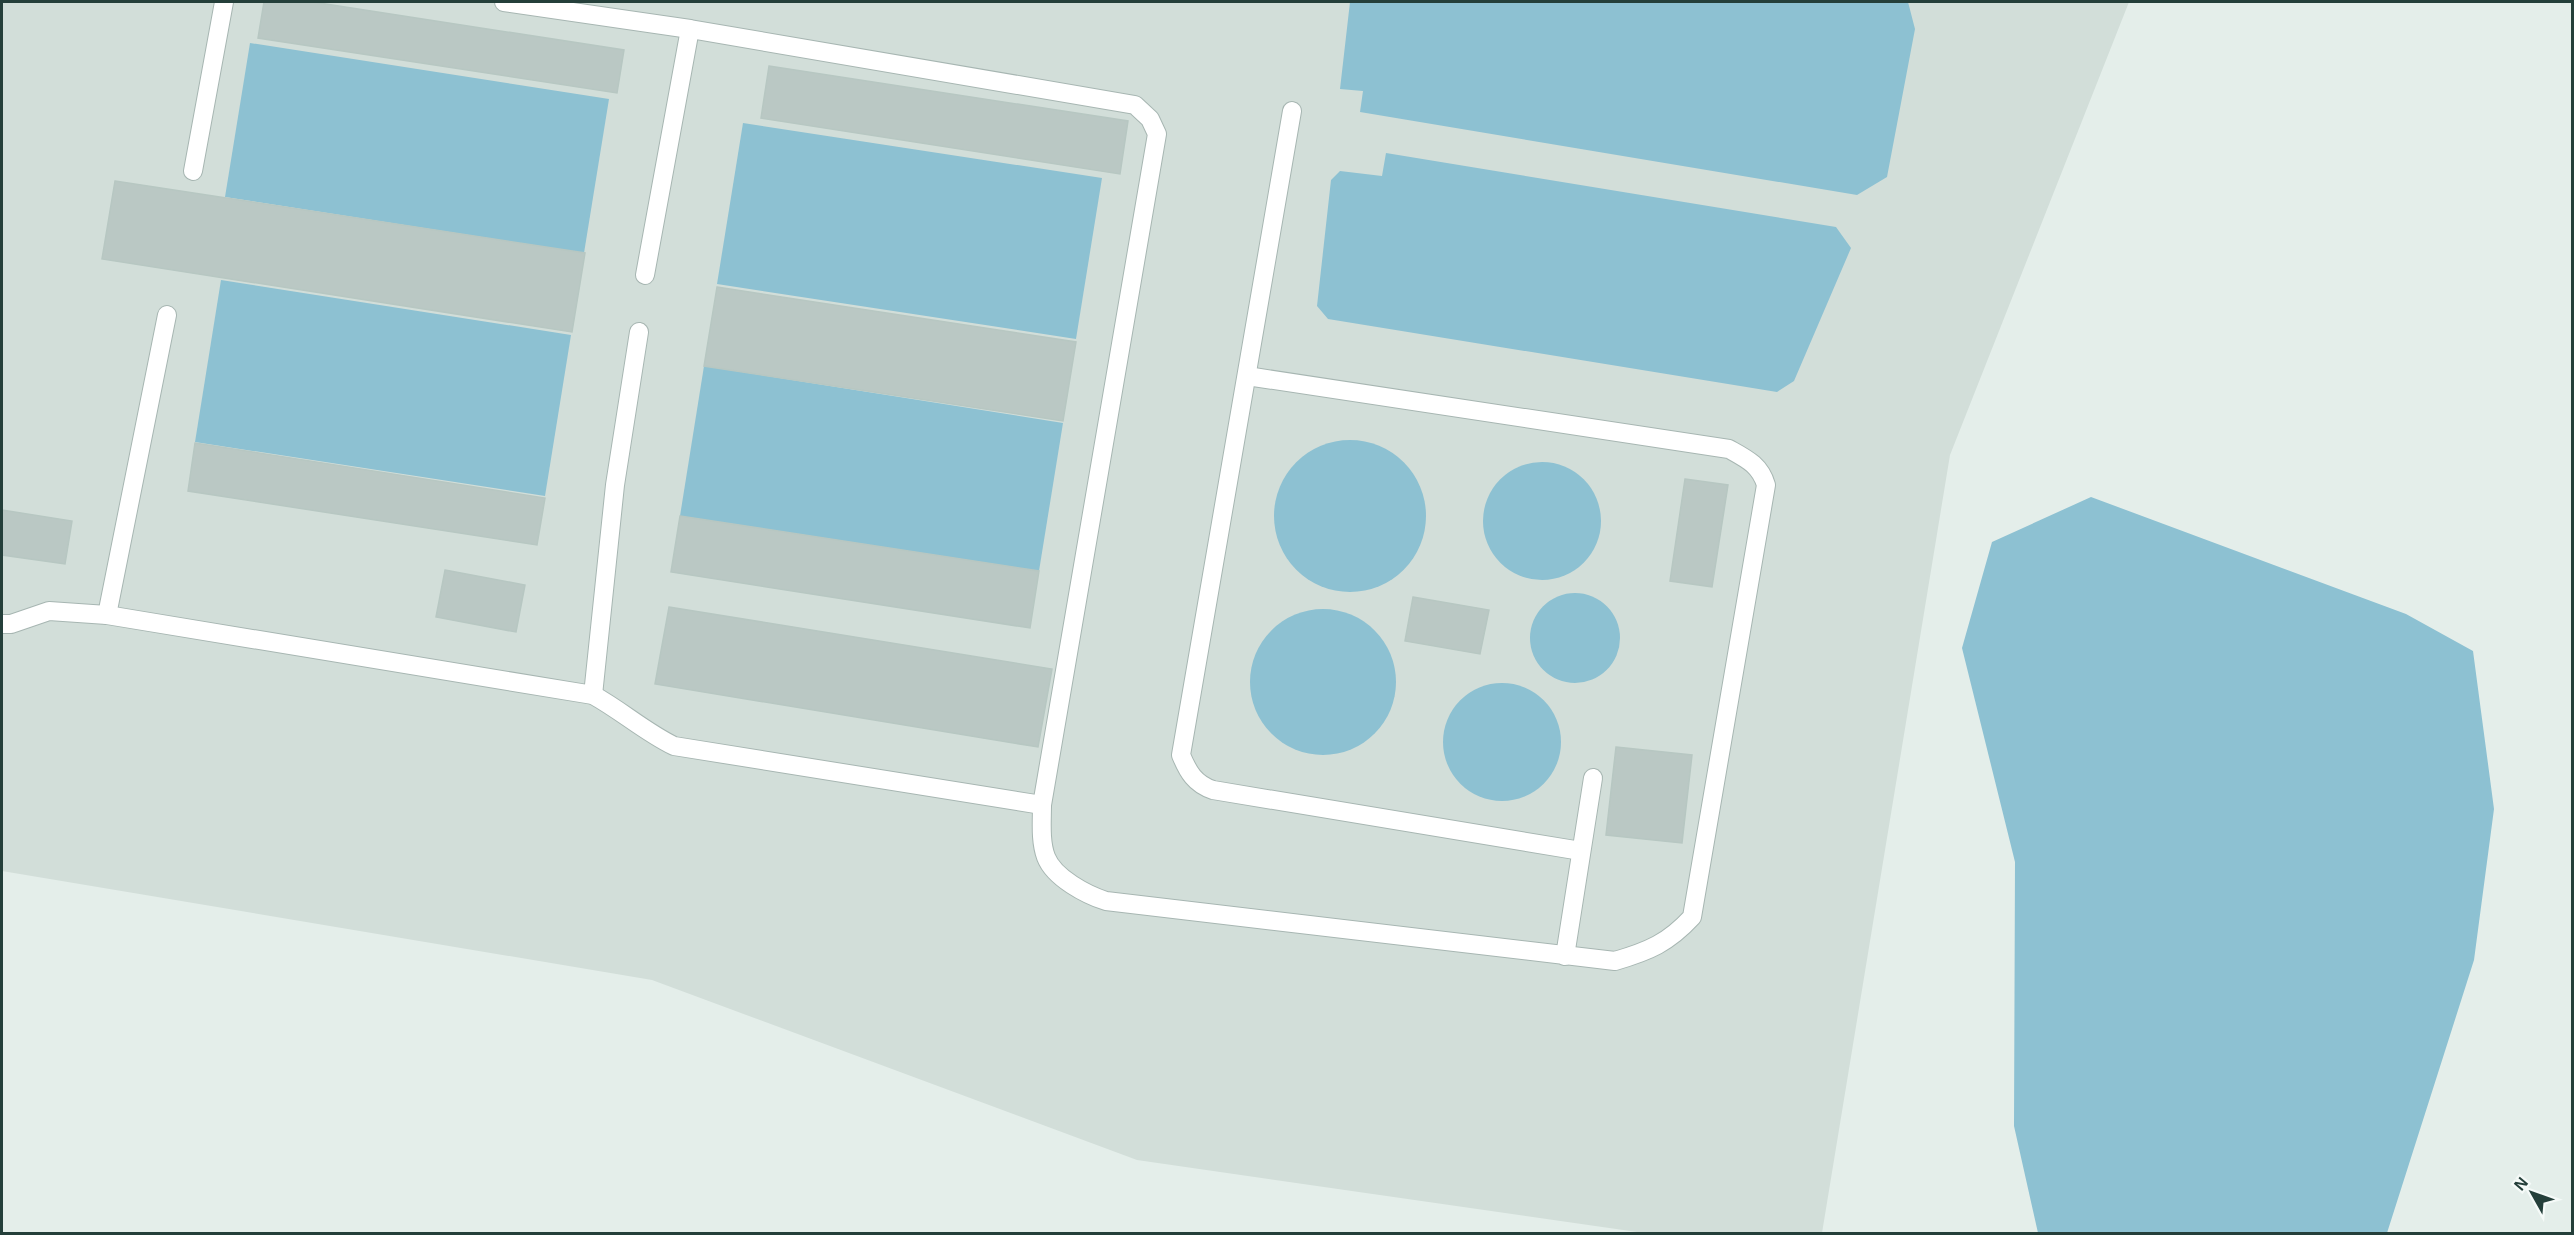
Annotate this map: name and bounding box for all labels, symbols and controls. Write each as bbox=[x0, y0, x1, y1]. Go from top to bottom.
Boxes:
north arrow bbox=[2502, 1163, 2562, 1223]
text: N bbox=[2511, 1174, 2531, 1194]

